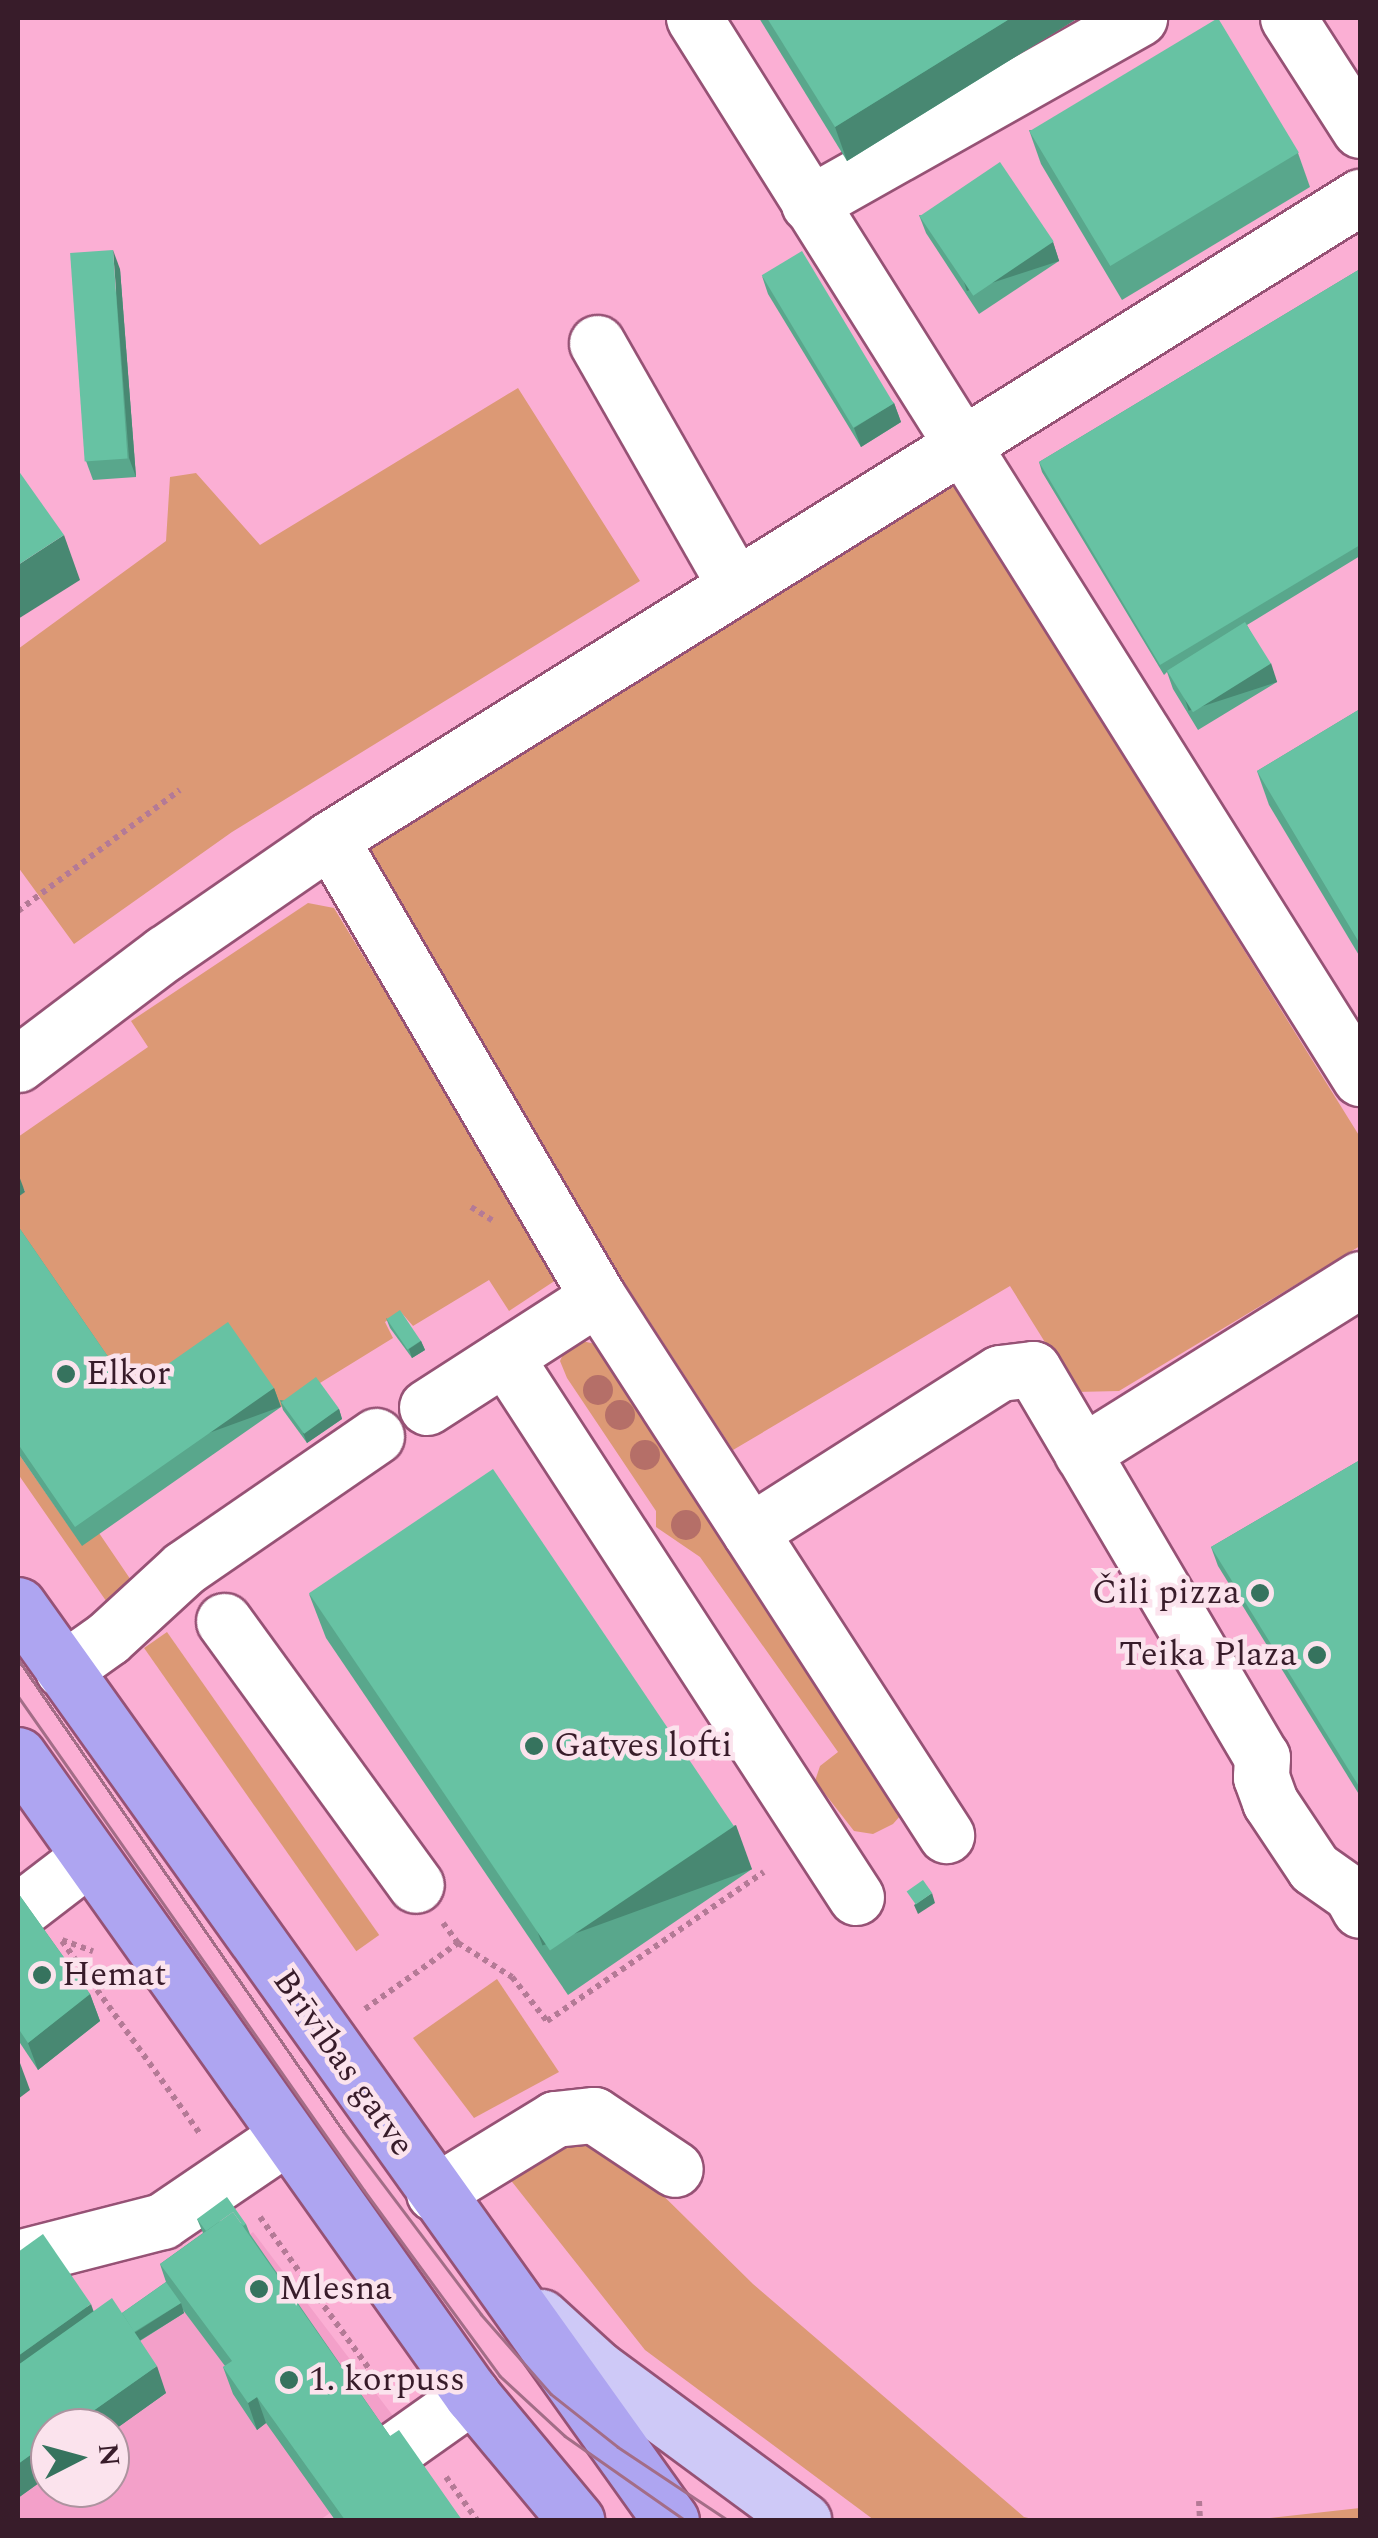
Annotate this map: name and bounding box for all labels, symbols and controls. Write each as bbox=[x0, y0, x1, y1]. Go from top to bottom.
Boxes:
place label: Elkor bbox=[86, 1353, 171, 1395]
marker: Elkor bbox=[55, 1363, 77, 1385]
place label: Čili pizza bbox=[1092, 1572, 1240, 1614]
marker: Čili pizza bbox=[1249, 1582, 1271, 1604]
place label: Teika Plaza bbox=[1119, 1634, 1297, 1676]
marker: Teika Plaza bbox=[1306, 1644, 1328, 1666]
place label: Gatves lofti bbox=[554, 1725, 732, 1767]
marker: Gatves lofti bbox=[523, 1735, 545, 1757]
place label: Hemat bbox=[62, 1954, 167, 1996]
street label: Brīvības gatve bbox=[263, 1962, 423, 2164]
marker: Hemat bbox=[31, 1964, 53, 1986]
place label: Mlesna bbox=[279, 2268, 392, 2310]
marker: Mlesna bbox=[248, 2278, 270, 2300]
place label: 1. korpuss bbox=[309, 2359, 465, 2401]
marker: 1. korpuss bbox=[278, 2369, 300, 2391]
north arrow bbox=[30, 2408, 130, 2508]
text: N bbox=[86, 2441, 131, 2469]

